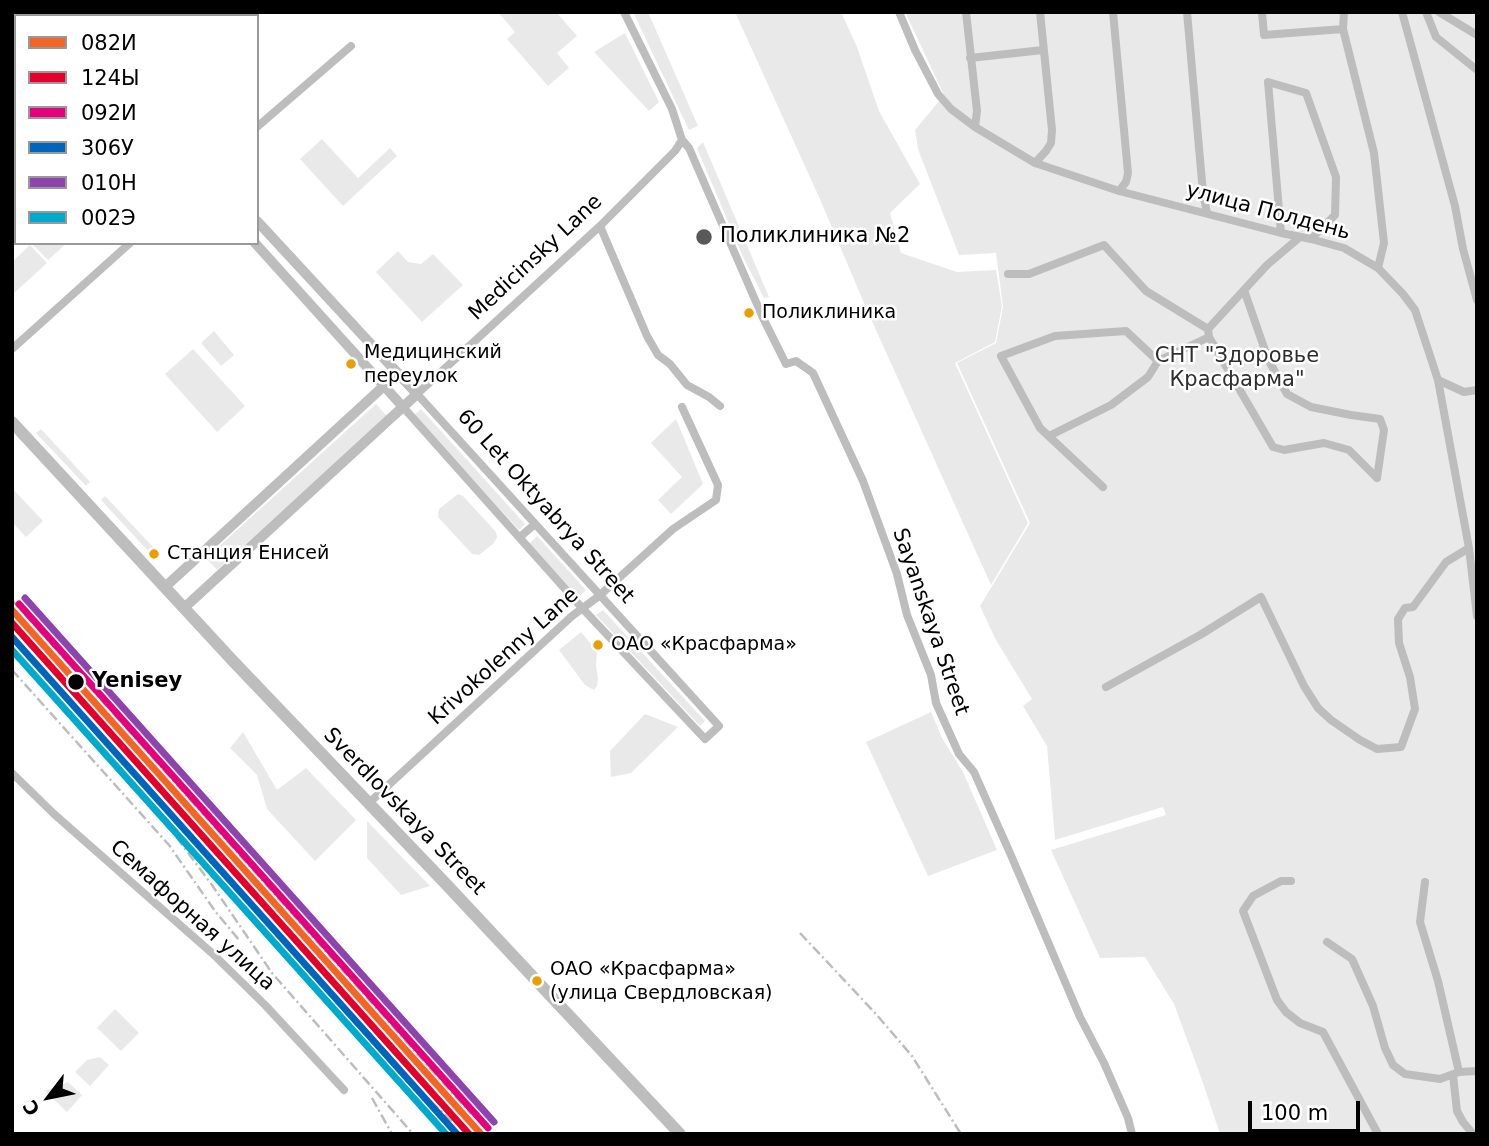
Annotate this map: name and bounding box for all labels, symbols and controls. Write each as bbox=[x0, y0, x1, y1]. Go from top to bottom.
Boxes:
legend bbox=[14, 14, 259, 245]
text: 082И bbox=[81, 31, 137, 55]
text: 124Ы bbox=[81, 66, 140, 90]
text: 092И bbox=[81, 101, 137, 125]
text: 306У bbox=[81, 136, 134, 160]
text: 010Н bbox=[81, 171, 137, 195]
street label: улица Полдень bbox=[1183, 178, 1353, 246]
street label: Medicinsky Lane bbox=[464, 190, 608, 326]
text: 002Э bbox=[81, 206, 136, 230]
place label: Поликлиника №2 bbox=[720, 224, 910, 250]
marker: Поликлиника №2 bbox=[694, 227, 714, 247]
place label: Поликлиника bbox=[762, 302, 896, 324]
marker: Поликлиника bbox=[742, 306, 756, 320]
place label: Медицинский переулок bbox=[364, 342, 502, 386]
park label: СНТ "Здоровье Красфарма" bbox=[1155, 344, 1319, 394]
marker: Медицинский переулок bbox=[344, 357, 358, 371]
street label: 60 Let Oktyabrya Street bbox=[451, 405, 639, 609]
street label: Sayanskaya Street bbox=[886, 525, 974, 719]
place label: Станция Енисей bbox=[167, 543, 329, 565]
marker: Станция Енисей bbox=[147, 547, 161, 561]
street label: Krivokolenny Lane bbox=[424, 583, 584, 731]
place label: ОАО «Красфарма» bbox=[611, 634, 797, 656]
marker: ОАО «Красфарма» bbox=[591, 638, 605, 652]
place label: Yenisey bbox=[92, 669, 182, 695]
marker: Yenisey bbox=[66, 672, 86, 692]
street label: Sverdlovskaya Street bbox=[318, 723, 490, 901]
street label: Семафорная улица bbox=[104, 835, 280, 997]
place label: ОАО «Красфарма» (улица Свердловская) bbox=[550, 959, 772, 1003]
marker: ОАО «Красфарма» (улица Свердловская) bbox=[530, 974, 544, 988]
north arrow bbox=[14, 1062, 84, 1132]
scale bar bbox=[1251, 1086, 1363, 1130]
text: С bbox=[18, 1096, 44, 1120]
text: 100 m bbox=[1261, 1101, 1328, 1125]

